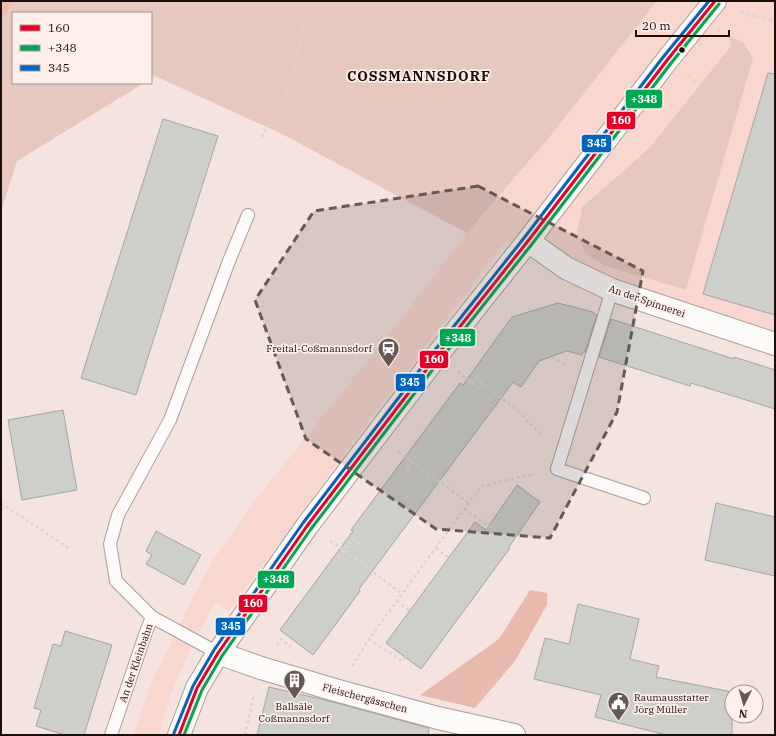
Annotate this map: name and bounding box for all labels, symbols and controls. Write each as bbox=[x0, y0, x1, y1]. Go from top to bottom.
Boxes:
legend bbox=[12, 12, 152, 84]
scale bar bbox=[636, 12, 729, 38]
text: 20 m bbox=[642, 18, 671, 33]
text: 160 bbox=[48, 20, 70, 35]
text: +348 bbox=[48, 40, 77, 55]
unlabelled marker bbox=[677, 45, 687, 55]
text: 345 bbox=[48, 60, 70, 75]
district label: COSSMANNSDORF bbox=[347, 67, 491, 85]
line badge: +348 bbox=[625, 89, 663, 109]
text: +348 bbox=[631, 92, 658, 106]
line badge: 160 bbox=[606, 111, 636, 130]
text: 160 bbox=[611, 113, 631, 127]
line badge: 345 bbox=[581, 134, 612, 153]
text: 345 bbox=[587, 136, 607, 150]
street label: An der Spinnerei bbox=[607, 282, 687, 320]
line badge: +348 bbox=[439, 328, 476, 347]
text: +348 bbox=[445, 331, 472, 345]
station icon: Freital-Coßmannsdorf bbox=[375, 335, 401, 368]
place label: Freital-Coßmannsdorf bbox=[266, 342, 373, 355]
line badge: 160 bbox=[419, 350, 449, 369]
text: 160 bbox=[424, 352, 444, 366]
line badge: 345 bbox=[395, 373, 426, 392]
text: 345 bbox=[400, 375, 420, 389]
line badge: +348 bbox=[257, 570, 295, 589]
text: +348 bbox=[263, 572, 290, 586]
line badge: 160 bbox=[238, 594, 268, 613]
text: 160 bbox=[243, 596, 263, 610]
line badge: 345 bbox=[215, 617, 246, 636]
text: 345 bbox=[221, 619, 241, 633]
street label: An der Kleinbahn bbox=[116, 621, 156, 704]
building icon: Ballsäle Coßmannsdorf bbox=[281, 667, 307, 700]
street label: Fleischergässchen bbox=[321, 680, 410, 716]
north arrow bbox=[724, 684, 764, 724]
public building icon: Raumausstatter Jörg Müller bbox=[605, 690, 631, 723]
place label: Raumausstatter Jörg Müller bbox=[634, 691, 709, 716]
place label: Ballsäle Coßmannsdorf bbox=[259, 700, 330, 725]
text: N bbox=[738, 707, 748, 721]

